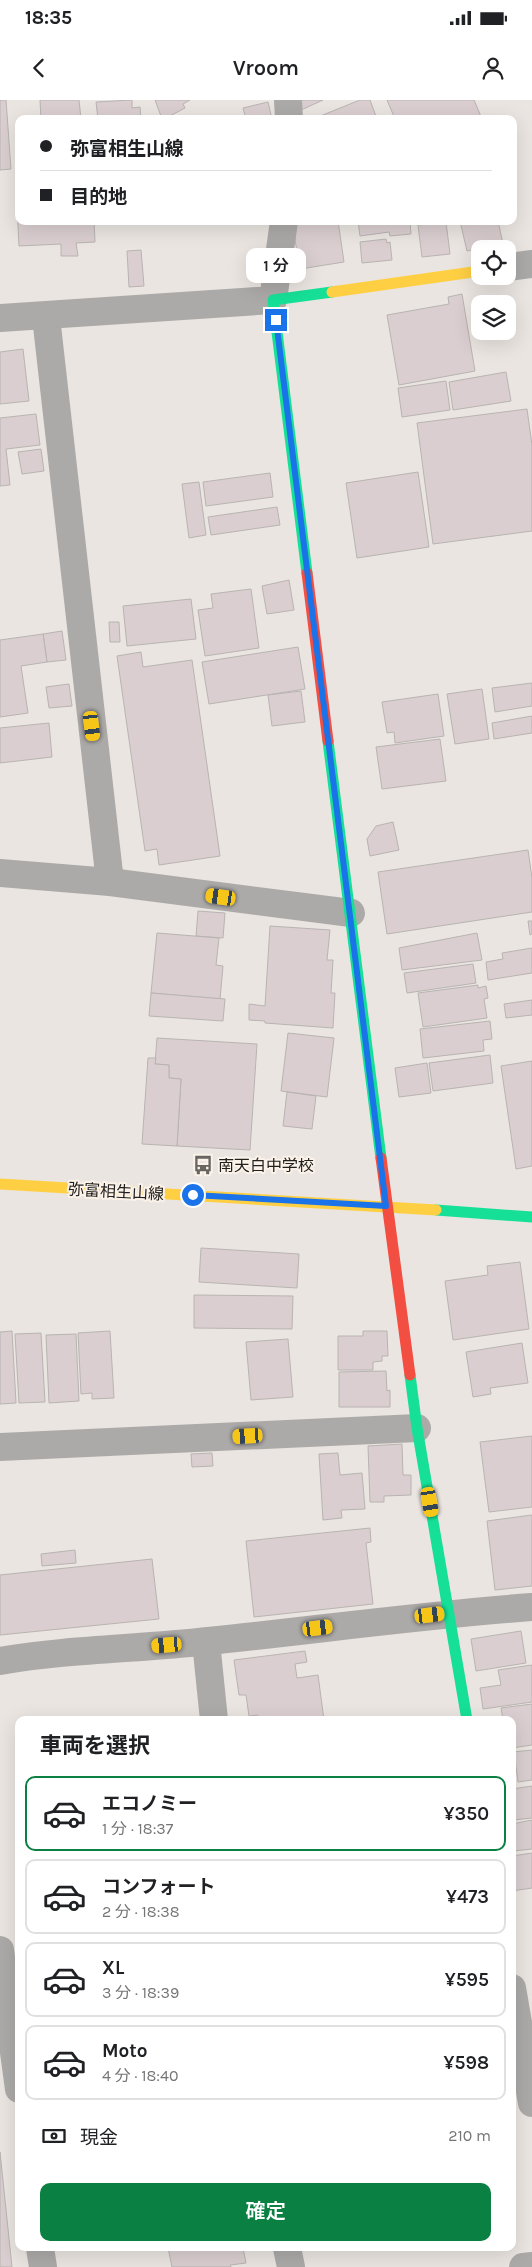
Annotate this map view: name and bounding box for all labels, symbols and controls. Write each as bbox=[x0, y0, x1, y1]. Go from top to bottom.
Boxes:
text: 18:35 bbox=[25, 7, 72, 29]
icon: back bbox=[25, 54, 53, 82]
icon: person bbox=[479, 54, 507, 82]
text: Vroom bbox=[233, 55, 299, 81]
text: 弥富相生山線 bbox=[70, 138, 184, 160]
text: 目的地 bbox=[70, 186, 127, 208]
map controls bbox=[471, 240, 516, 340]
button: locate bbox=[471, 240, 516, 285]
callout: 1 分 bbox=[246, 248, 306, 282]
text: 1 分 bbox=[263, 256, 289, 275]
button: layers bbox=[471, 295, 516, 340]
route end bbox=[265, 309, 287, 331]
car bbox=[82, 710, 101, 742]
car bbox=[205, 887, 236, 907]
bus stop icon: 南天白中学校 bbox=[192, 1154, 214, 1176]
place label: 南天白中学校 bbox=[218, 1156, 314, 1175]
street label: 弥富相生山線 bbox=[68, 1179, 164, 1203]
route start bbox=[182, 1184, 204, 1206]
car bbox=[232, 1428, 263, 1444]
car bbox=[420, 1486, 439, 1518]
car bbox=[414, 1606, 445, 1624]
car bbox=[302, 1619, 333, 1637]
car bbox=[151, 1636, 182, 1654]
text: 車両を選択 bbox=[40, 1733, 150, 1759]
icon: car bbox=[42, 1791, 87, 1836]
text: エコノミー bbox=[102, 1793, 197, 1815]
text: ¥350 bbox=[444, 1803, 489, 1825]
text: 1 分 · 18:37 bbox=[102, 1819, 173, 1838]
icon: car bbox=[42, 1874, 87, 1919]
text: コンフォート bbox=[102, 1876, 215, 1898]
text: ¥473 bbox=[446, 1886, 489, 1908]
text: 2 分 · 18:38 bbox=[102, 1902, 180, 1921]
icon: car bbox=[42, 1957, 87, 2002]
text: XL bbox=[102, 1957, 124, 1979]
text: ¥595 bbox=[445, 1969, 489, 1991]
text: 3 分 · 18:39 bbox=[102, 1983, 179, 2002]
icon: car bbox=[42, 2040, 87, 2085]
text: Moto bbox=[102, 2040, 148, 2062]
text: ¥598 bbox=[444, 2052, 489, 2074]
text: 4 分 · 18:40 bbox=[102, 2066, 178, 2085]
icon: cash bbox=[40, 2122, 68, 2150]
text: 210 m bbox=[448, 2126, 491, 2145]
text: 現金 bbox=[80, 2127, 118, 2149]
button: 確定 bbox=[40, 2183, 491, 2241]

